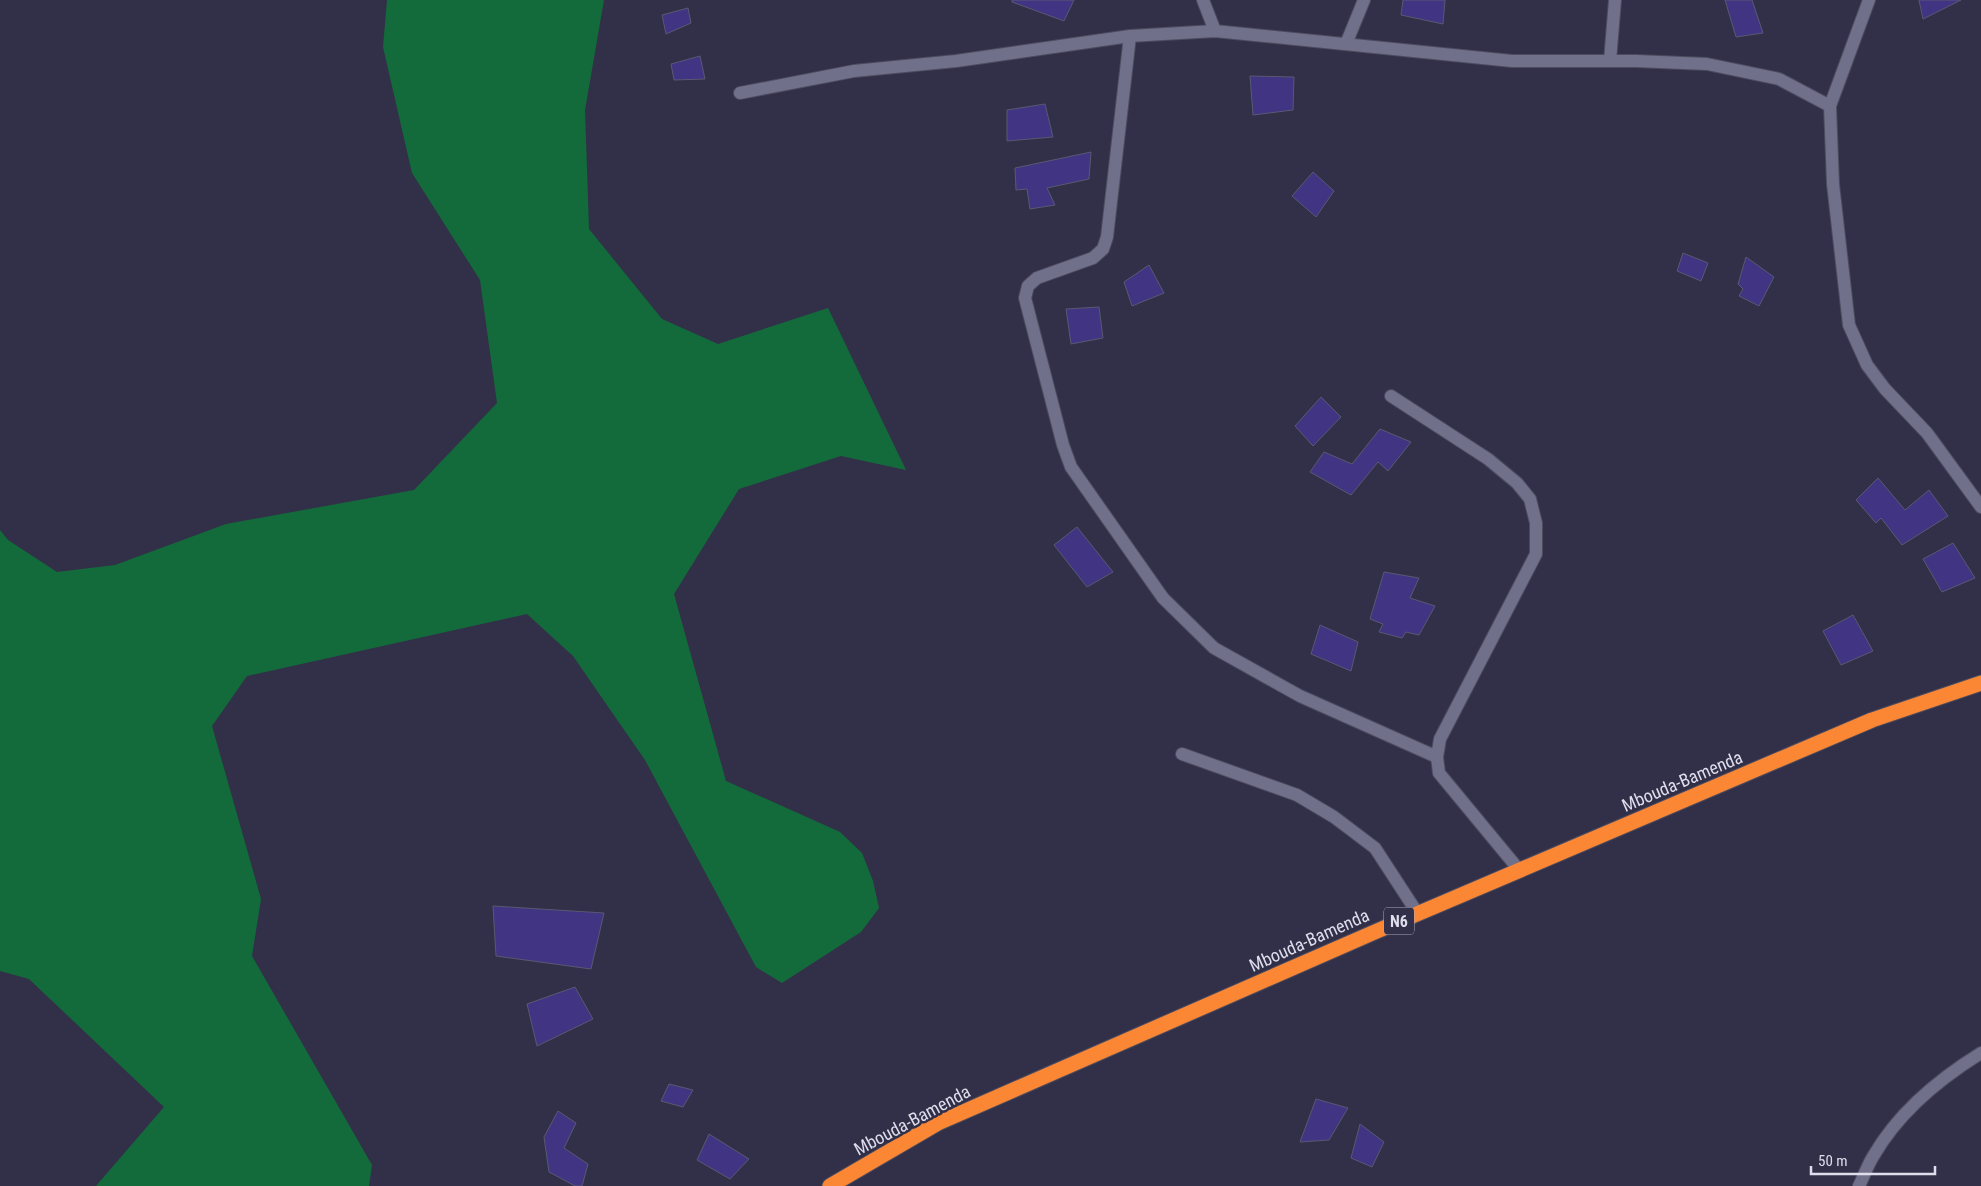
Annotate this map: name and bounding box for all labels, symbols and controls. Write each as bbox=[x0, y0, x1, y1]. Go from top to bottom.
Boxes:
street label: Mbouda-Bamenda bbox=[1619, 746, 1745, 816]
street label: Mbouda-Bamenda bbox=[1246, 904, 1372, 976]
road number: N6 bbox=[1384, 908, 1414, 934]
street label: Mbouda-Bamenda bbox=[850, 1080, 974, 1160]
scale bar bbox=[1811, 1144, 1935, 1176]
text: 50 m bbox=[1818, 1152, 1848, 1170]

